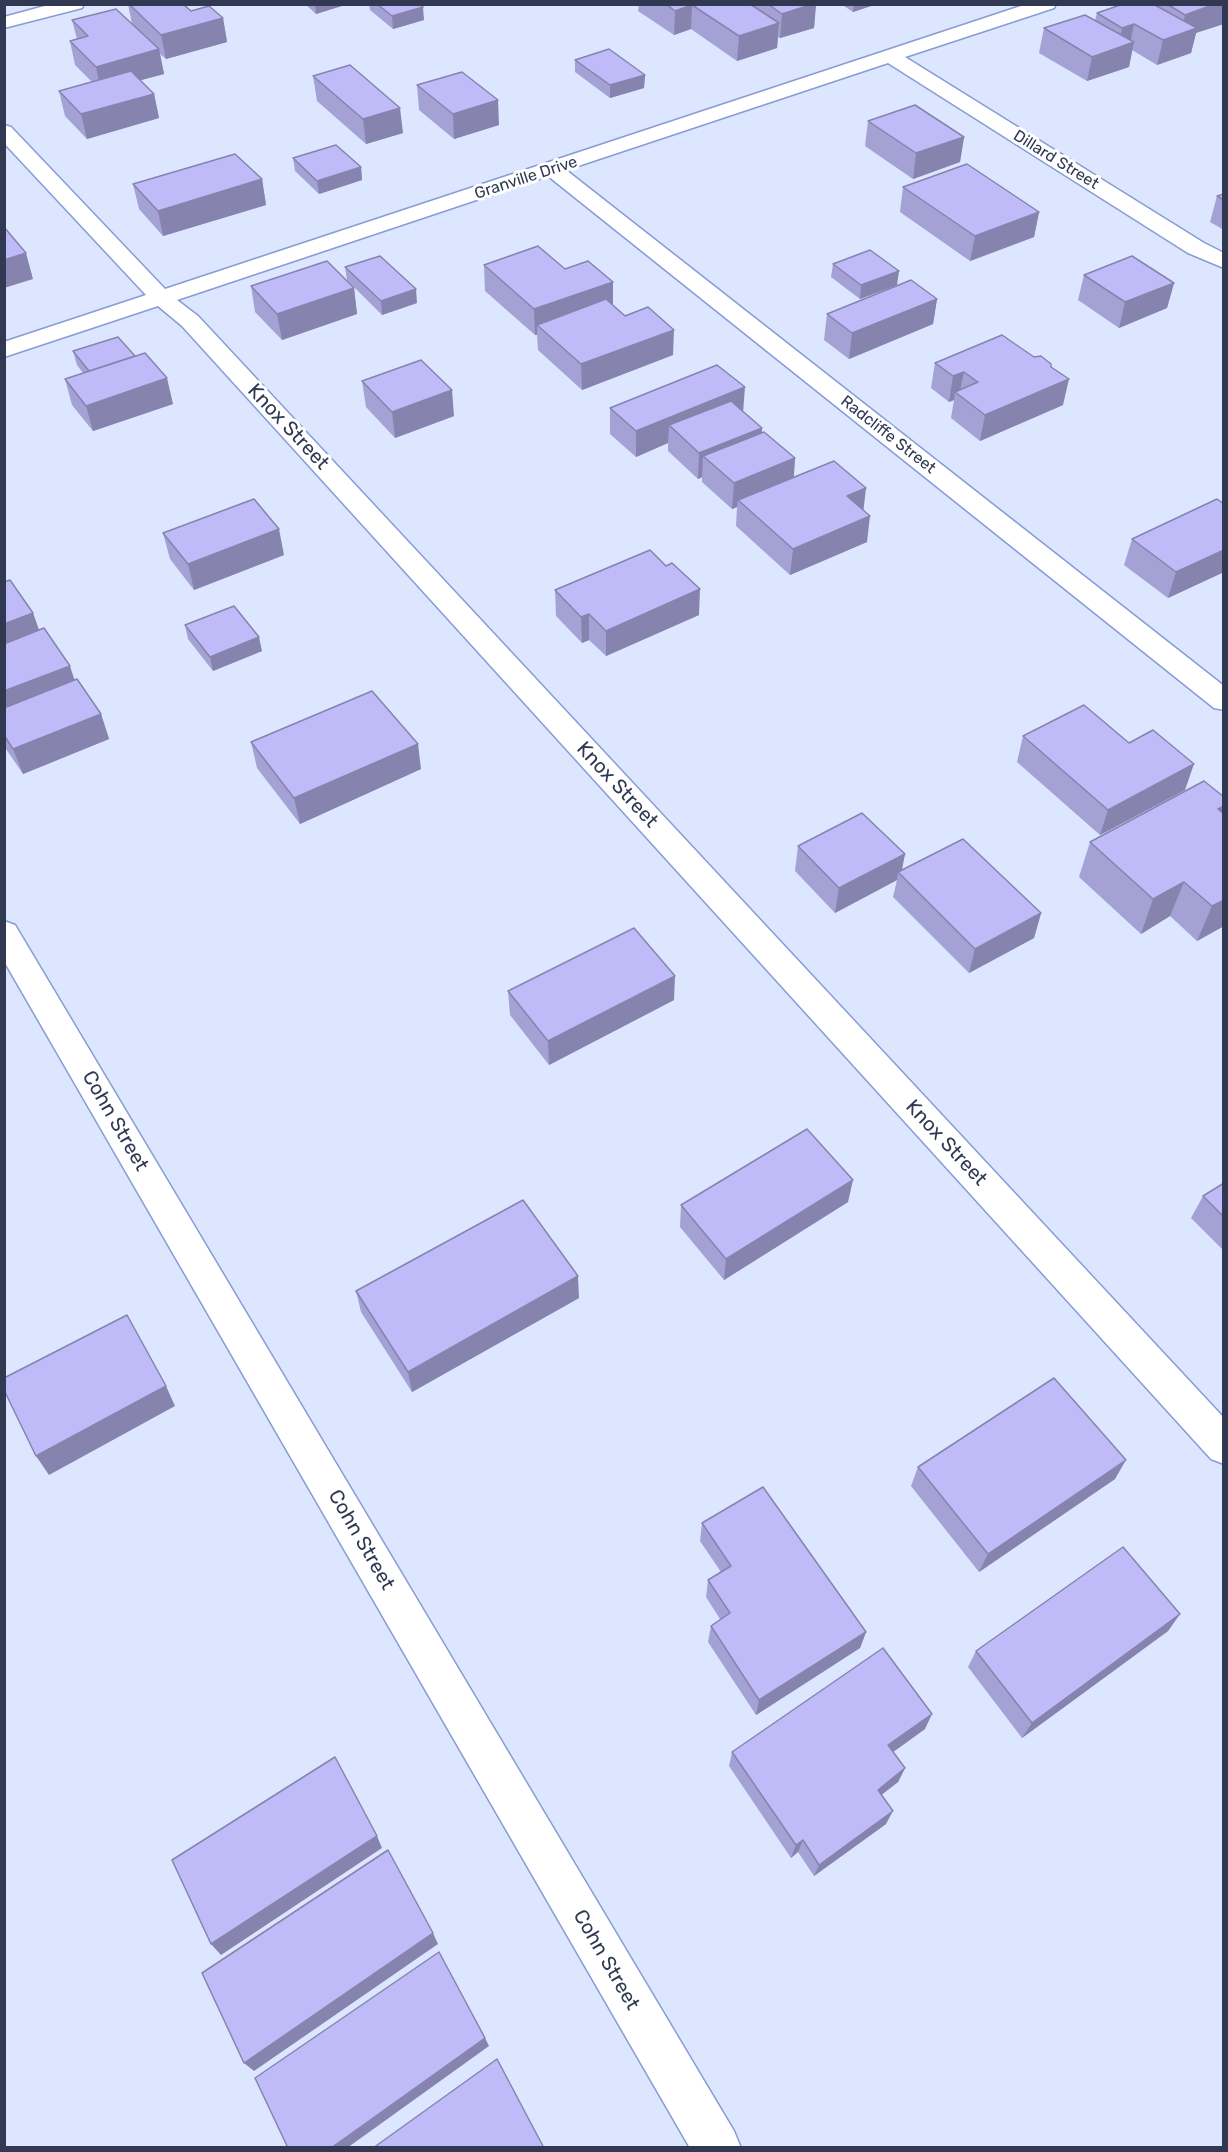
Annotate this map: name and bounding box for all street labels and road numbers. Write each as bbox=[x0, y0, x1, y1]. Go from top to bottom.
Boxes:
street label: Dillard Street bbox=[1010, 126, 1102, 194]
street label: Granville Drive bbox=[472, 152, 580, 204]
street label: Knox Street bbox=[242, 379, 334, 475]
street label: Radcliffe Street bbox=[837, 392, 939, 478]
street label: Knox Street bbox=[571, 737, 663, 833]
street label: Cohn Street bbox=[77, 1067, 153, 1175]
street label: Knox Street bbox=[900, 1095, 992, 1191]
street label: Cohn Street bbox=[323, 1486, 399, 1594]
street label: Cohn Street bbox=[568, 1906, 644, 2014]

